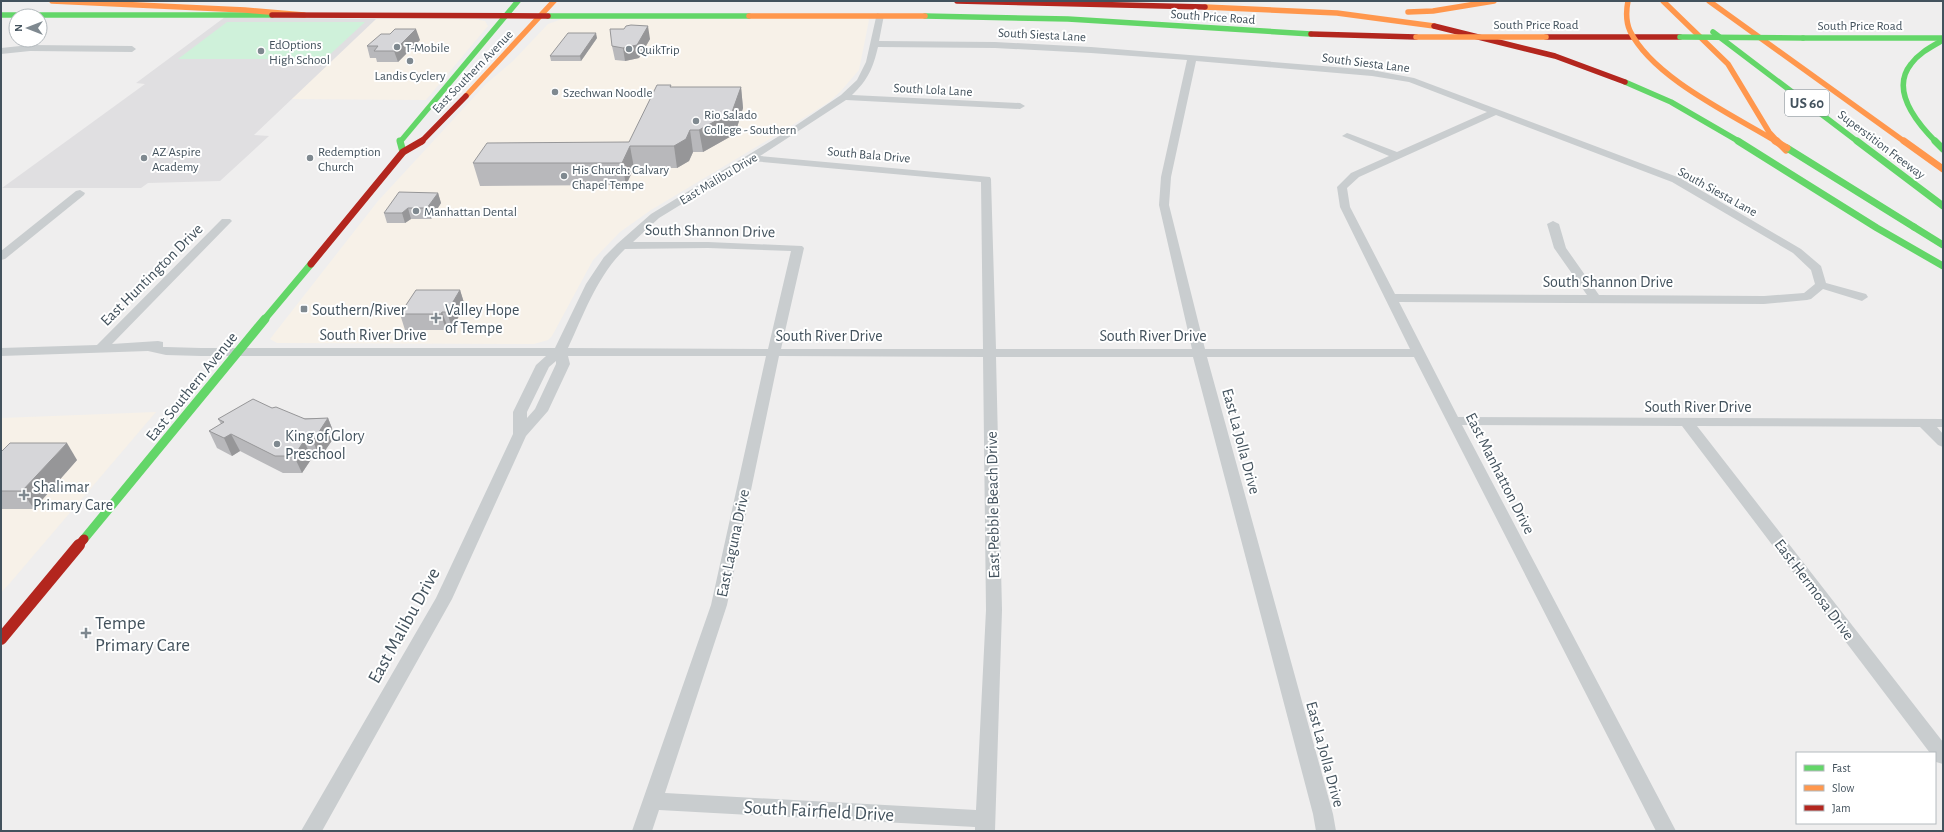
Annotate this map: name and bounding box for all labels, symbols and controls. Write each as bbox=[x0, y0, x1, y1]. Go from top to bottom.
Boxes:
north arrow bbox=[8, 8, 48, 48]
street label: South Price Road bbox=[1170, 8, 1256, 27]
street label: South Price Road bbox=[1494, 19, 1579, 32]
street label: South Price Road bbox=[1818, 20, 1903, 33]
text: N bbox=[13, 24, 24, 32]
street label: South Siesta Lane bbox=[997, 27, 1086, 44]
street label: East Southern Avenue bbox=[430, 28, 516, 116]
place label: EdOptions High School bbox=[269, 39, 330, 67]
marker: T-Mobile bbox=[392, 42, 402, 52]
place label: T-Mobile bbox=[405, 42, 449, 55]
marker: QuikTrip bbox=[624, 44, 634, 54]
place label: QuikTrip bbox=[637, 44, 680, 57]
marker: EdOptions High School bbox=[256, 46, 266, 56]
street label: South Siesta Lane bbox=[1321, 52, 1410, 75]
marker: Landis Cyclery bbox=[405, 56, 415, 66]
place label: Landis Cyclery bbox=[375, 70, 446, 83]
street label: South Lola Lane bbox=[893, 82, 973, 99]
marker: Szechwan Noodle bbox=[550, 87, 560, 97]
place label: Szechwan Noodle bbox=[563, 87, 652, 100]
road number: US 60 bbox=[1785, 90, 1829, 116]
street label: Superstition Freeway bbox=[1835, 108, 1927, 182]
place label: Rio Salado College - Southern bbox=[704, 109, 796, 137]
marker: Rio Salado College - Southern bbox=[691, 116, 701, 126]
street label: South Bala Drive bbox=[827, 145, 911, 166]
place label: AZ Aspire Academy bbox=[152, 146, 201, 174]
place label: Redemption Church bbox=[318, 146, 381, 174]
street label: East Malibu Drive bbox=[678, 151, 760, 208]
marker: AZ Aspire Academy bbox=[139, 153, 149, 163]
marker: Redemption Church bbox=[305, 153, 315, 163]
place label: His Church: Calvary Chapel Tempe bbox=[572, 164, 670, 192]
street label: South Siesta Lane bbox=[1676, 165, 1759, 219]
marker: His Church: Calvary Chapel Tempe bbox=[559, 171, 569, 181]
marker: Manhattan Dental bbox=[411, 206, 421, 216]
place label: Manhattan Dental bbox=[424, 206, 517, 219]
street label: East Huntington Drive bbox=[98, 221, 206, 329]
street label: South Shannon Drive bbox=[645, 222, 775, 240]
street label: South Shannon Drive bbox=[1543, 274, 1673, 290]
place label: Southern/River bbox=[312, 302, 407, 318]
place label: Valley Hope of Tempe bbox=[445, 302, 519, 336]
marker: Southern/River bbox=[299, 304, 309, 314]
marker: Valley Hope of Tempe bbox=[430, 312, 442, 324]
street label: South River Drive bbox=[319, 327, 427, 343]
street label: South River Drive bbox=[775, 328, 883, 344]
street label: South River Drive bbox=[1099, 328, 1207, 344]
street label: East Southern Avenue bbox=[143, 329, 241, 444]
street label: East La Jolla Drive bbox=[1219, 387, 1263, 496]
street label: South River Drive bbox=[1644, 399, 1752, 415]
street label: East Manhatton Drive bbox=[1463, 410, 1538, 537]
place label: King of Glory Preschool bbox=[285, 428, 365, 462]
street label: East Pebble Beach Drive bbox=[984, 431, 1002, 579]
marker: King of Glory Preschool bbox=[272, 439, 282, 449]
place label: Shalimar Primary Care bbox=[33, 479, 113, 514]
street label: East Laguna Drive bbox=[714, 488, 752, 599]
marker: Shalimar Primary Care bbox=[18, 489, 30, 501]
street label: East Hermosa Drive bbox=[1771, 536, 1857, 643]
street label: East Malibu Drive bbox=[365, 565, 444, 687]
place label: Tempe Primary Care bbox=[95, 614, 190, 655]
marker: Tempe Primary Care bbox=[80, 627, 92, 639]
street label: East La Jolla Drive bbox=[1303, 700, 1347, 809]
legend bbox=[1796, 752, 1936, 824]
text: Fast bbox=[1832, 762, 1851, 774]
text: Slow bbox=[1832, 782, 1854, 794]
street label: South Fairfield Drive bbox=[743, 798, 895, 825]
text: Jam bbox=[1832, 802, 1851, 814]

